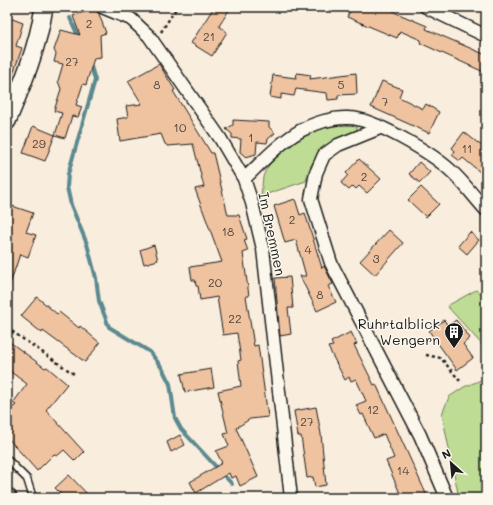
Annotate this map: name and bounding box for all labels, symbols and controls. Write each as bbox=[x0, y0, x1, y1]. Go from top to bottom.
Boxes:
house number: 2 bbox=[86, 15, 92, 31]
house number: 21 bbox=[203, 28, 215, 44]
house number: 27 bbox=[65, 53, 79, 69]
house number: 8 bbox=[153, 76, 161, 92]
house number: 5 bbox=[338, 76, 345, 92]
house number: 7 bbox=[382, 93, 389, 109]
house number: 10 bbox=[174, 119, 187, 135]
house number: 1 bbox=[248, 129, 254, 145]
house number: 29 bbox=[32, 135, 46, 151]
house number: 11 bbox=[462, 140, 472, 156]
house number: 2 bbox=[361, 168, 367, 184]
street label: Im Bremmen bbox=[254, 190, 291, 277]
house number: 2 bbox=[289, 211, 295, 227]
house number: 18 bbox=[222, 223, 234, 239]
house number: 4 bbox=[304, 241, 312, 257]
house number: 3 bbox=[372, 250, 380, 266]
house number: 20 bbox=[208, 274, 223, 290]
house number: 8 bbox=[316, 286, 324, 302]
house number: 22 bbox=[228, 310, 242, 326]
place label: Ruhrtalblick Wengern bbox=[358, 314, 440, 349]
building icon: Ruhrtalblick Wengern bbox=[443, 321, 465, 349]
house number: 12 bbox=[367, 401, 379, 417]
house number: 27 bbox=[300, 413, 314, 429]
north arrow bbox=[431, 443, 471, 483]
text: N bbox=[439, 445, 453, 462]
house number: 14 bbox=[397, 462, 409, 478]

